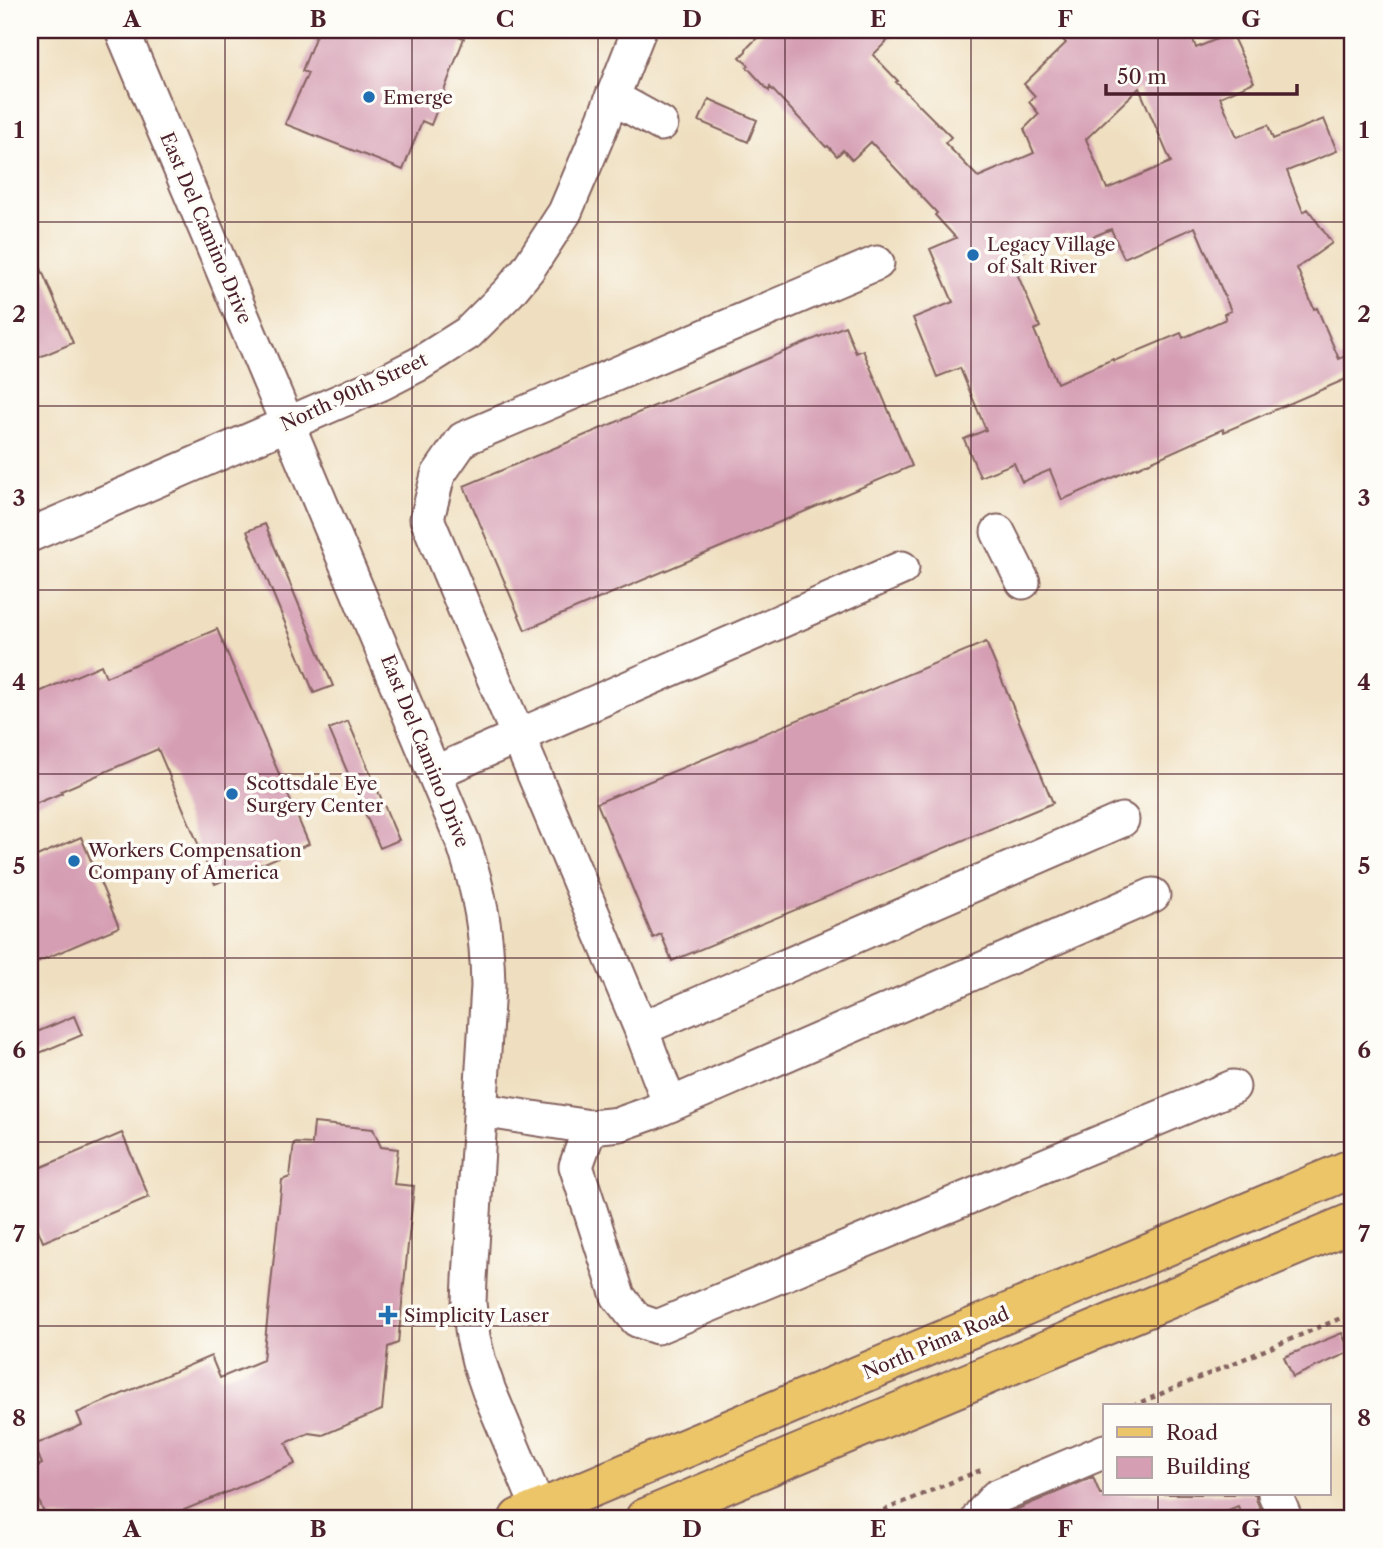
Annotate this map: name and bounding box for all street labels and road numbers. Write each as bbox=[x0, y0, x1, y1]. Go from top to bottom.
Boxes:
street label: East Del Camino Drive bbox=[155, 129, 257, 327]
street label: North 90th Street bbox=[277, 348, 431, 436]
street label: East Del Camino Drive bbox=[376, 651, 474, 851]
street label: North Pima Road bbox=[860, 1302, 1013, 1384]

